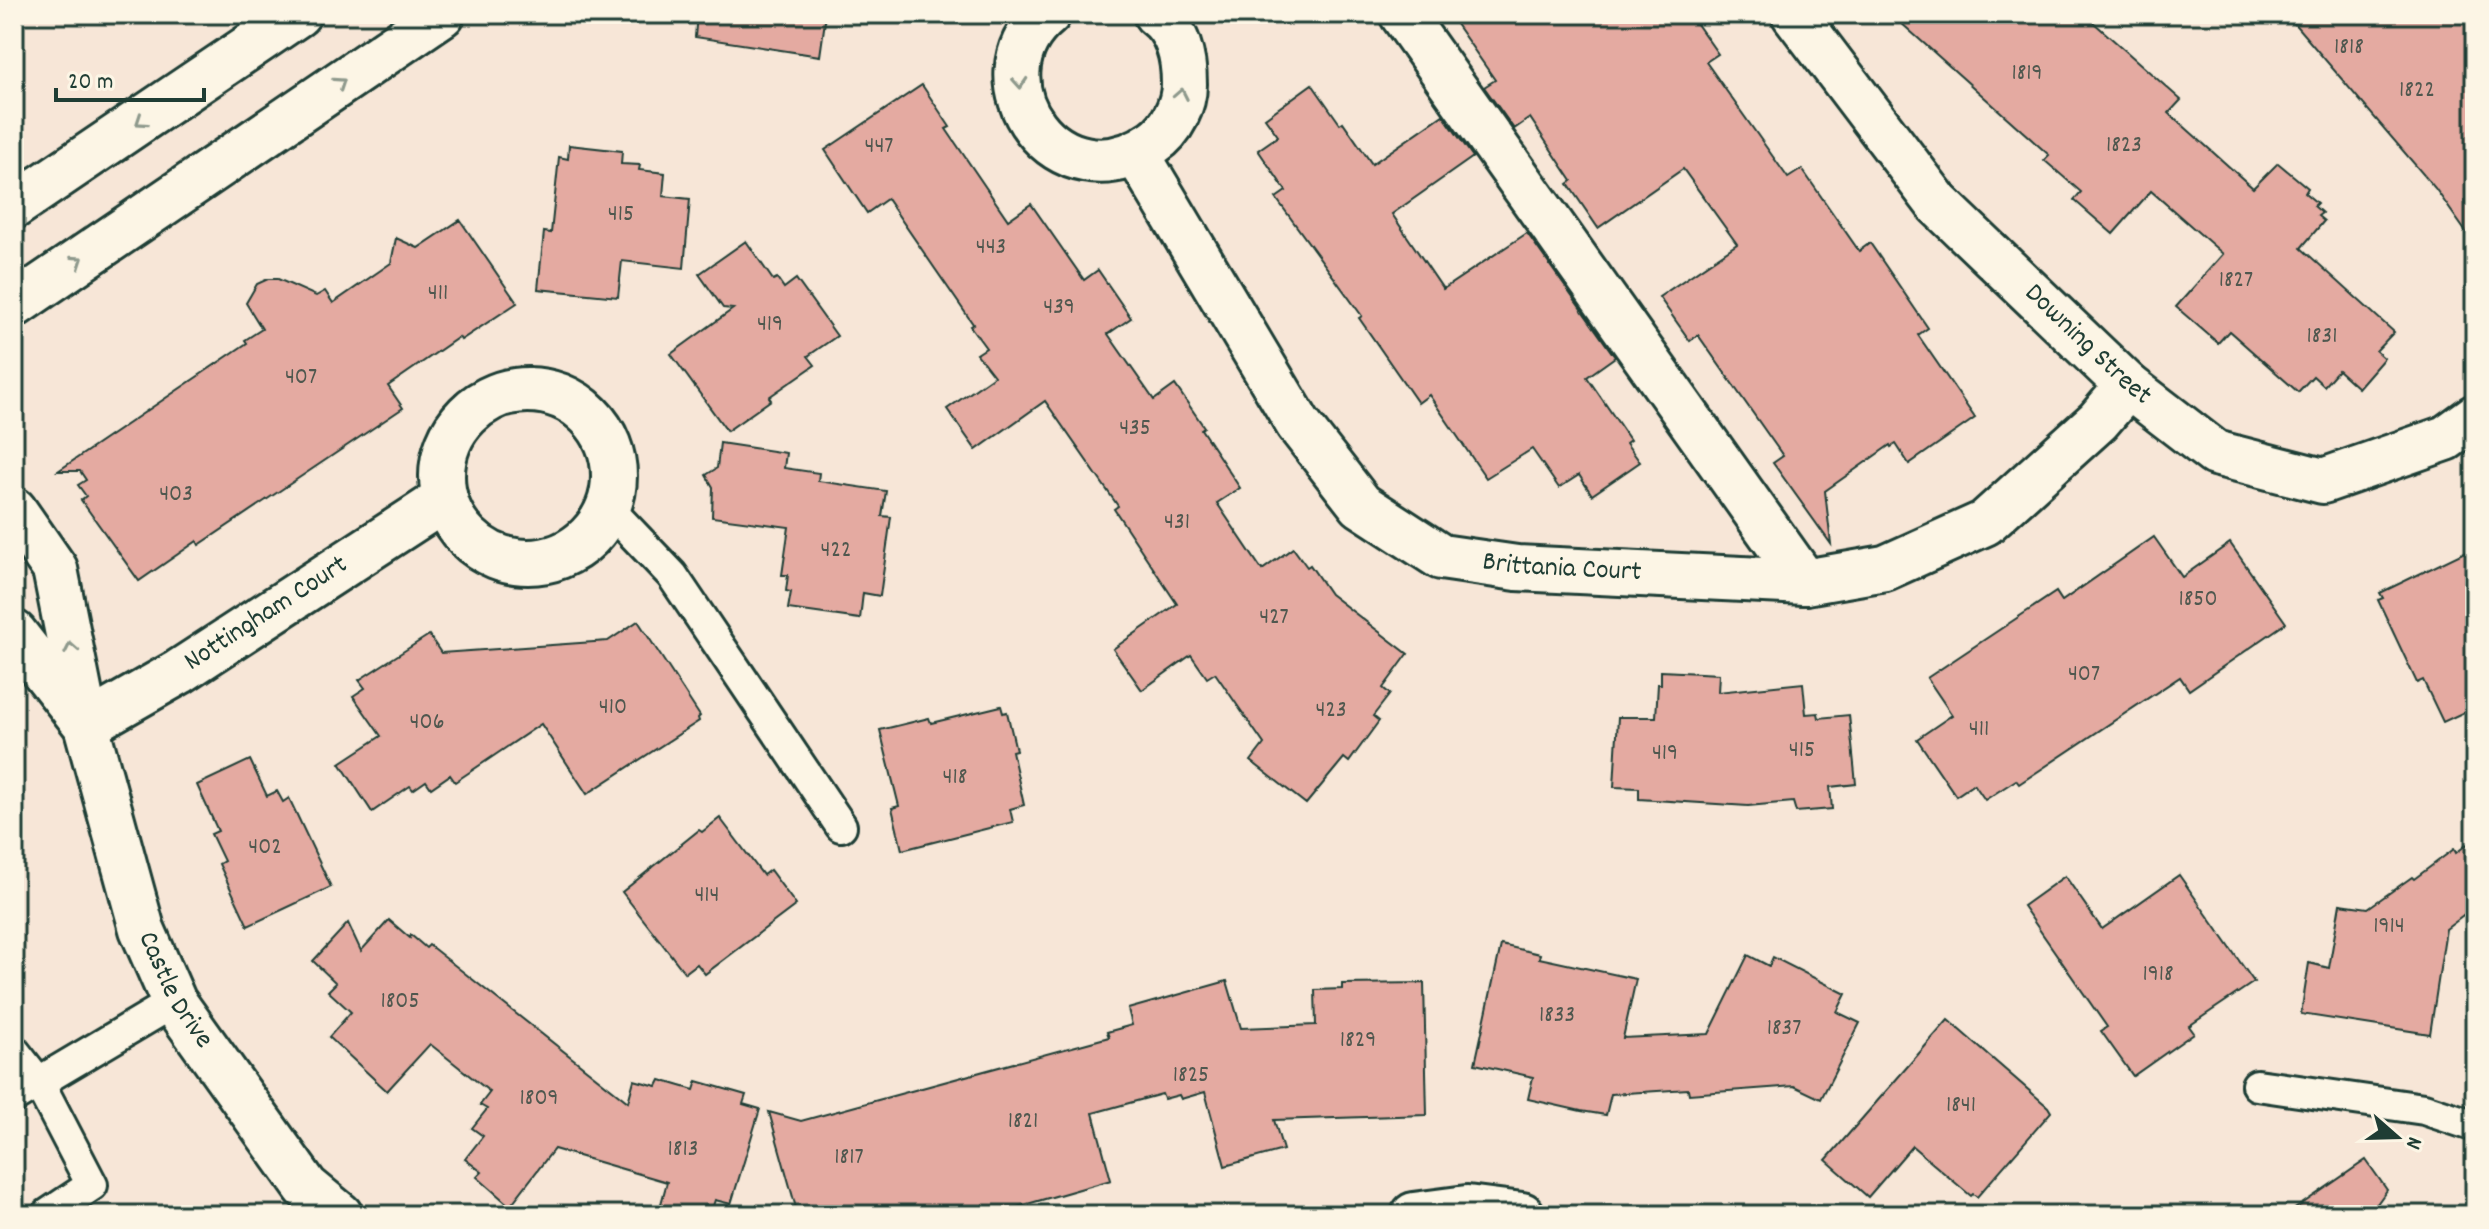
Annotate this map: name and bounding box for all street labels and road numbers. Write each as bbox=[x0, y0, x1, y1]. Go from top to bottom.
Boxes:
street label: Downing Street bbox=[2014, 275, 2159, 416]
street label: Brittania Court bbox=[1480, 543, 1642, 594]
street label: Nottingham Court bbox=[177, 547, 357, 683]
street label: Castle Drive bbox=[126, 926, 222, 1058]

